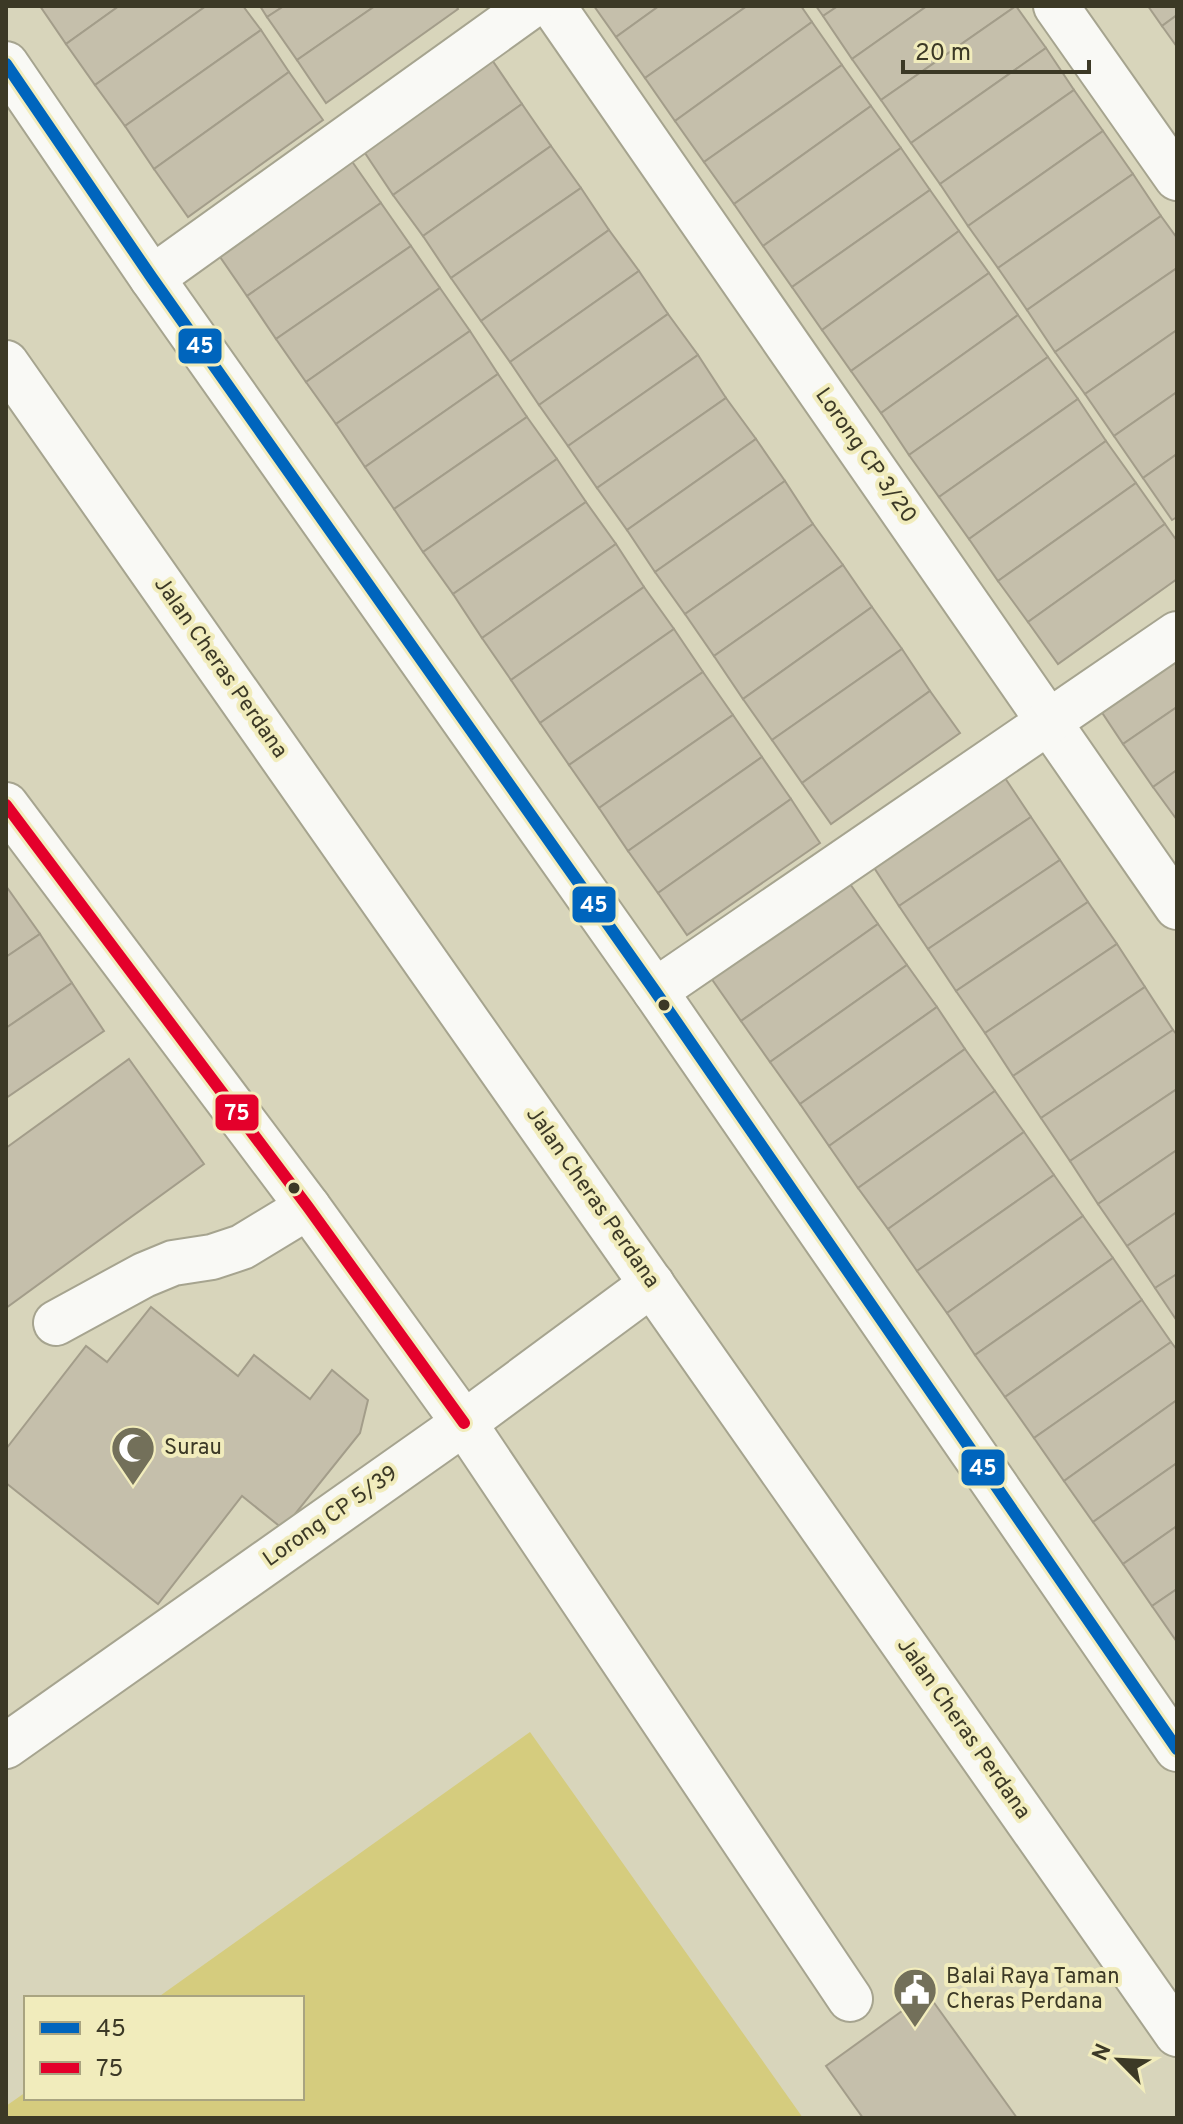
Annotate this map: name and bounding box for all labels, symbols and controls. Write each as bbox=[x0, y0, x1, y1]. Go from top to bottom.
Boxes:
scale bar bbox=[903, 24, 1089, 74]
text: 20 m bbox=[915, 39, 971, 69]
line badge: 45 bbox=[177, 327, 223, 365]
text: 45 bbox=[186, 334, 214, 361]
street label: Lorong CP 3/20 bbox=[808, 383, 922, 529]
street label: Jalan Cheras Perdana bbox=[147, 572, 293, 764]
line badge: 45 bbox=[571, 885, 617, 924]
text: 45 bbox=[580, 893, 608, 920]
unlabelled marker bbox=[656, 997, 672, 1013]
line badge: 75 bbox=[214, 1093, 260, 1132]
text: 75 bbox=[224, 1101, 250, 1128]
street label: Jalan Cheras Perdana bbox=[519, 1102, 665, 1294]
unlabelled marker bbox=[286, 1180, 302, 1196]
mosque icon: Surau bbox=[109, 1424, 157, 1487]
place label: Surau bbox=[164, 1435, 222, 1462]
line badge: 45 bbox=[960, 1448, 1006, 1487]
text: 45 bbox=[969, 1456, 997, 1483]
street label: Lorong CP 5/39 bbox=[258, 1461, 404, 1573]
street label: Jalan Cheras Perdana bbox=[890, 1633, 1036, 1825]
place label: Balai Raya Taman Cheras Perdana bbox=[946, 1964, 1120, 2016]
public building icon: Balai Raya Taman Cheras Perdana bbox=[891, 1966, 939, 2029]
legend bbox=[24, 1996, 304, 2100]
text: 45 bbox=[96, 2015, 126, 2045]
north arrow bbox=[1079, 2020, 1159, 2100]
text: N bbox=[1087, 2040, 1119, 2066]
text: 75 bbox=[96, 2055, 123, 2085]

